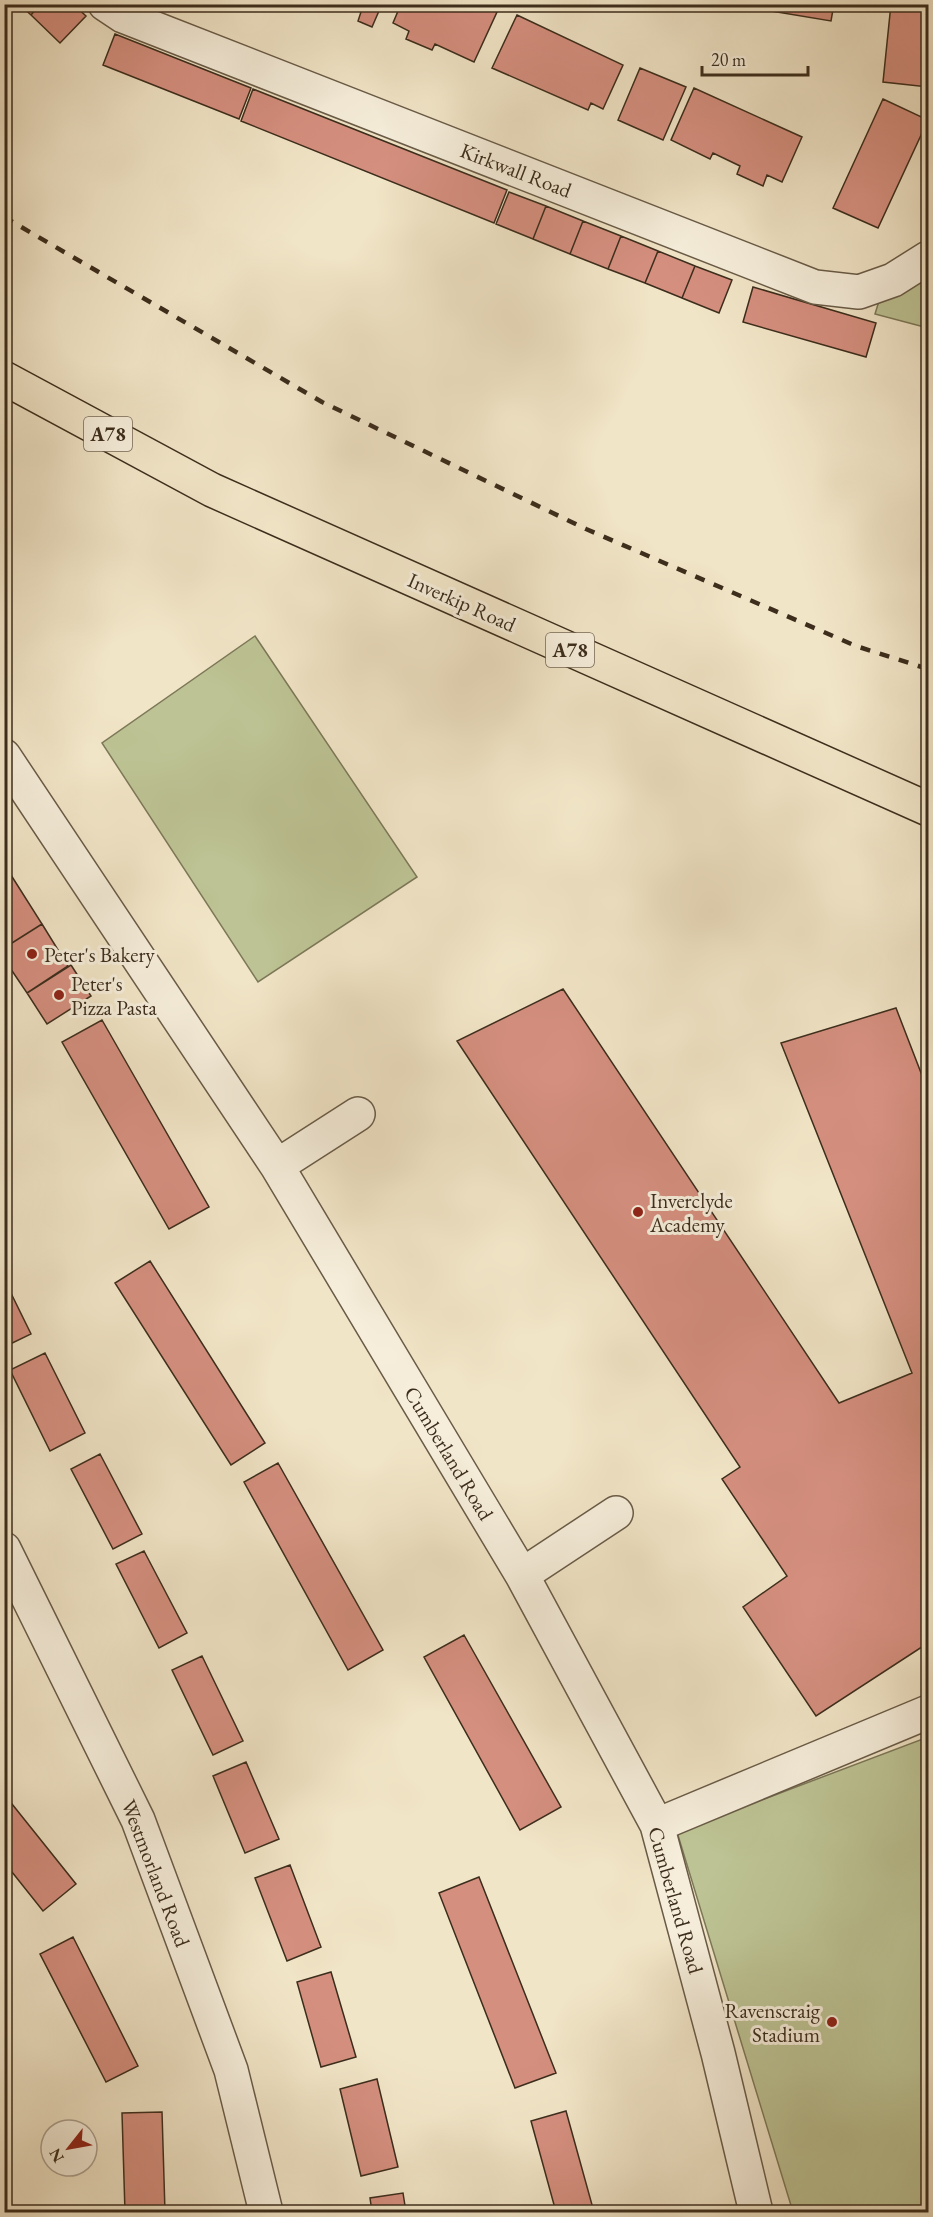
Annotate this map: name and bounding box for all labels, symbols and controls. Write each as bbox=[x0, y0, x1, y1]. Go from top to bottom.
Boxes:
scale bar bbox=[702, 39, 808, 77]
text: 20 m bbox=[711, 48, 746, 71]
street label: Kirkwall Road bbox=[457, 136, 576, 204]
road number: A78 bbox=[84, 417, 132, 451]
street label: Inverkip Road bbox=[404, 566, 521, 638]
road number: A78 bbox=[546, 633, 594, 667]
place label: Peter's Bakery bbox=[44, 941, 155, 968]
marker: Peter's Bakery bbox=[25, 947, 39, 961]
place label: Peter's Pizza Pasta bbox=[71, 970, 157, 1021]
marker: Peter's Pizza Pasta bbox=[52, 988, 66, 1002]
place label: Inverclyde Academy bbox=[649, 1187, 733, 1238]
marker: Inverclyde Academy bbox=[631, 1205, 645, 1219]
street label: Cumberland Road bbox=[398, 1381, 500, 1525]
street label: Westmorland Road bbox=[115, 1795, 197, 1951]
street label: Cumberland Road bbox=[642, 1823, 710, 1977]
place label: Ravenscraig Stadium bbox=[724, 1997, 821, 2048]
marker: Ravenscraig Stadium bbox=[825, 2015, 839, 2029]
north arrow bbox=[39, 2118, 99, 2178]
text: N bbox=[44, 2144, 69, 2166]

